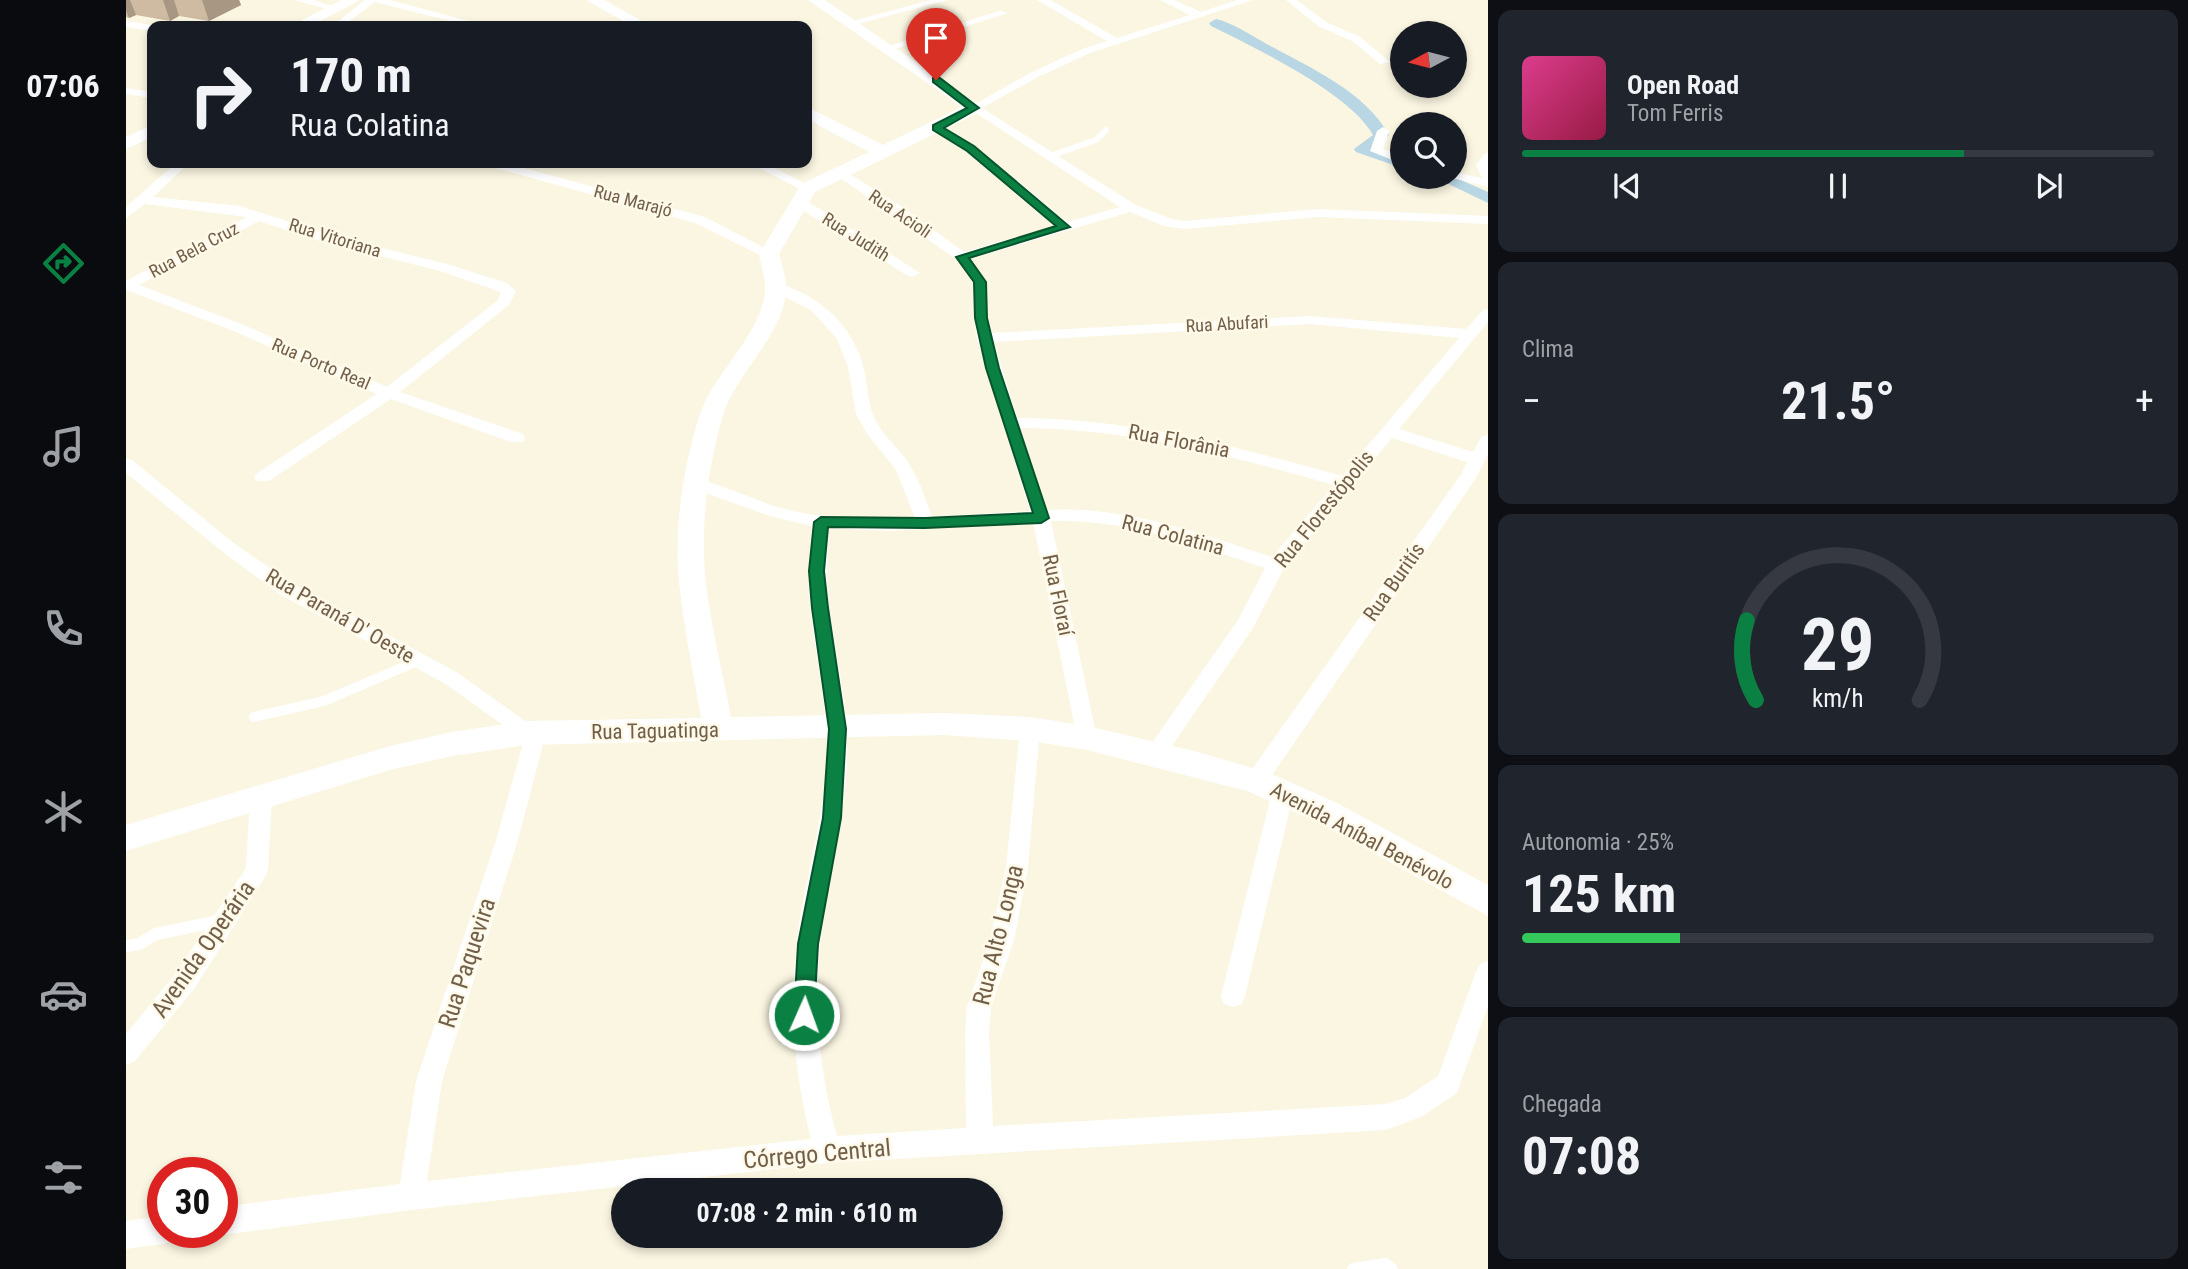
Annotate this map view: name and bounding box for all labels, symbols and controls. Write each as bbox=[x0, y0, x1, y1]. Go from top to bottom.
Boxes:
pin bbox=[906, 8, 966, 80]
icon: arrive bbox=[917, 19, 955, 57]
north arrow bbox=[1390, 21, 1466, 98]
map controls bbox=[1390, 21, 1467, 189]
text: 170 m bbox=[290, 47, 412, 104]
icon: right bbox=[175, 49, 266, 140]
text: 07:06 bbox=[26, 67, 100, 105]
text: Open Road bbox=[1627, 70, 1739, 100]
text: Tom Ferris bbox=[1627, 100, 1723, 127]
text: Rua Colatina bbox=[290, 106, 450, 144]
button: search bbox=[1390, 112, 1467, 189]
icon: previous bbox=[1608, 167, 1646, 205]
icon: pause bbox=[1819, 167, 1857, 205]
icon: next bbox=[2030, 167, 2068, 205]
street label: Rua Marajó bbox=[592, 180, 675, 221]
street label: Rua Acioli bbox=[865, 185, 936, 242]
street label: Rua Judith bbox=[819, 208, 894, 265]
street label: Rua Vitoriana bbox=[287, 214, 384, 261]
street label: Rua Bela Cruz bbox=[145, 217, 242, 282]
icon: directions bbox=[39, 239, 88, 288]
street label: Rua Abufari bbox=[1185, 311, 1269, 336]
street label: Rua Porto Real bbox=[269, 333, 374, 394]
text: Clima bbox=[1522, 336, 1574, 363]
text: 21.5° bbox=[1781, 371, 1895, 432]
text: − bbox=[1522, 379, 1541, 423]
text: + bbox=[2135, 379, 2154, 423]
street label: Rua Florânia bbox=[1126, 419, 1232, 463]
icon: music bbox=[39, 422, 88, 471]
street label: Rua Florestópolis bbox=[1269, 446, 1379, 572]
street label: Rua Colatina bbox=[1119, 510, 1227, 560]
street label: Rua Buritís bbox=[1358, 538, 1430, 626]
street label: Rua Floraí bbox=[1038, 552, 1079, 639]
street label: Rua Paraná D' Oeste bbox=[261, 564, 419, 668]
text: 29 bbox=[1801, 603, 1875, 689]
icon: phone bbox=[39, 604, 88, 653]
text: km/h bbox=[1812, 684, 1864, 713]
street label: Rua Taguatinga bbox=[591, 718, 719, 744]
street label: Avenida Aníbal Benévolo bbox=[1266, 778, 1458, 894]
icon: climate bbox=[39, 787, 88, 836]
text: Autonomia · 25% bbox=[1522, 829, 1674, 856]
street label: Rua Alto Longa bbox=[967, 862, 1029, 1008]
text: 125 km bbox=[1522, 864, 1676, 925]
street label: Avenida Operária bbox=[145, 875, 261, 1023]
street label: Rua Paquevira bbox=[433, 895, 501, 1031]
icon: car bbox=[39, 970, 88, 1019]
position arrow bbox=[767, 978, 841, 1052]
text: Chegada bbox=[1522, 1091, 1602, 1118]
text: 07:08 bbox=[1522, 1126, 1641, 1187]
street label: Córrego Central bbox=[742, 1134, 892, 1174]
icon: filters bbox=[39, 1153, 88, 1202]
speed limit sign: 30 bbox=[147, 1157, 238, 1248]
text: 07:08 · 2 min · 610 m bbox=[697, 1198, 917, 1228]

